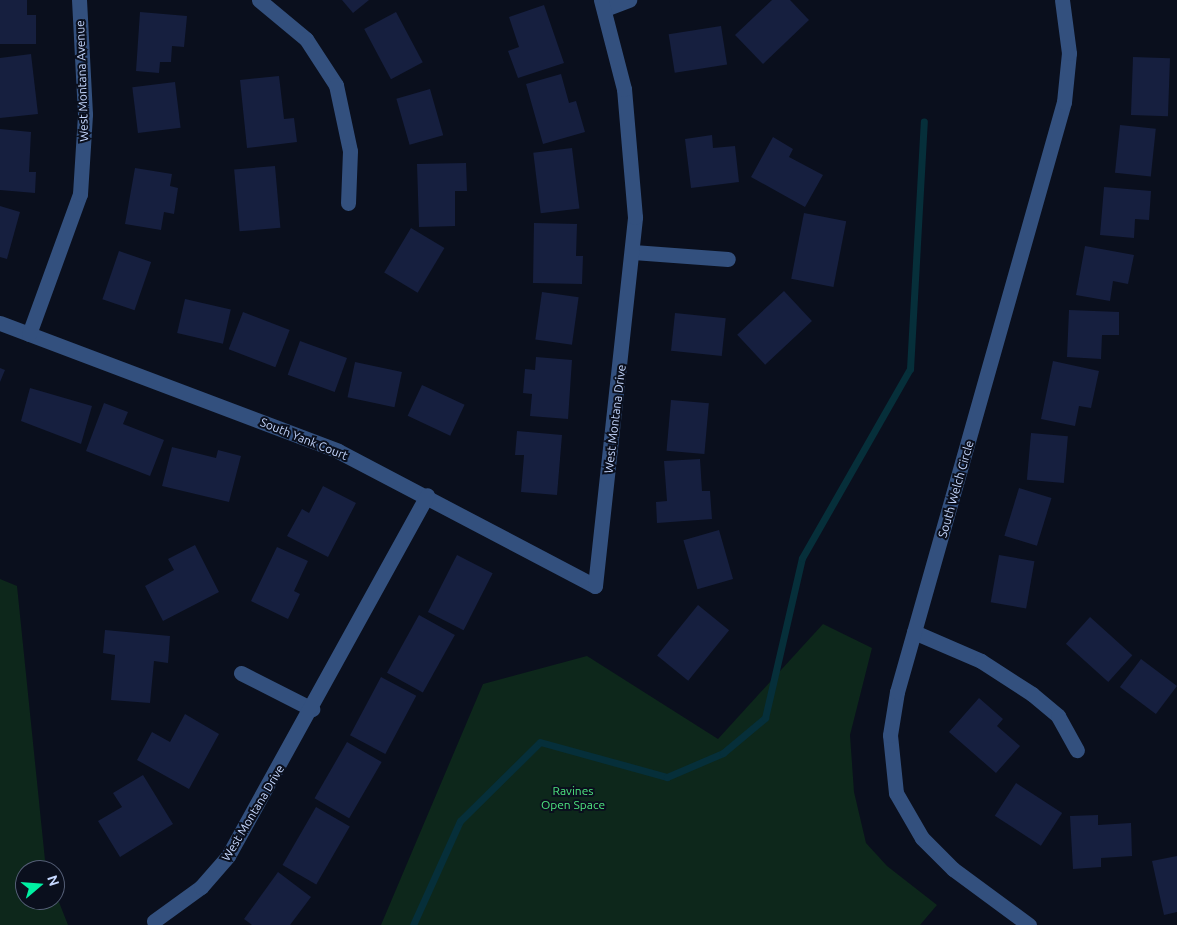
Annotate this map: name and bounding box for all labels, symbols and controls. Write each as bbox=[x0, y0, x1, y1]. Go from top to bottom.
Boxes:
street label: West Montana Avenue bbox=[73, 20, 91, 142]
street label: West Montana Drive bbox=[601, 364, 629, 474]
street label: South Yank Court bbox=[258, 415, 350, 463]
street label: South Welch Circle bbox=[935, 439, 977, 539]
street label: West Montana Drive bbox=[219, 762, 287, 864]
park label: Ravines Open Space bbox=[541, 784, 605, 812]
north arrow bbox=[15, 860, 65, 910]
text: N bbox=[44, 873, 63, 888]

